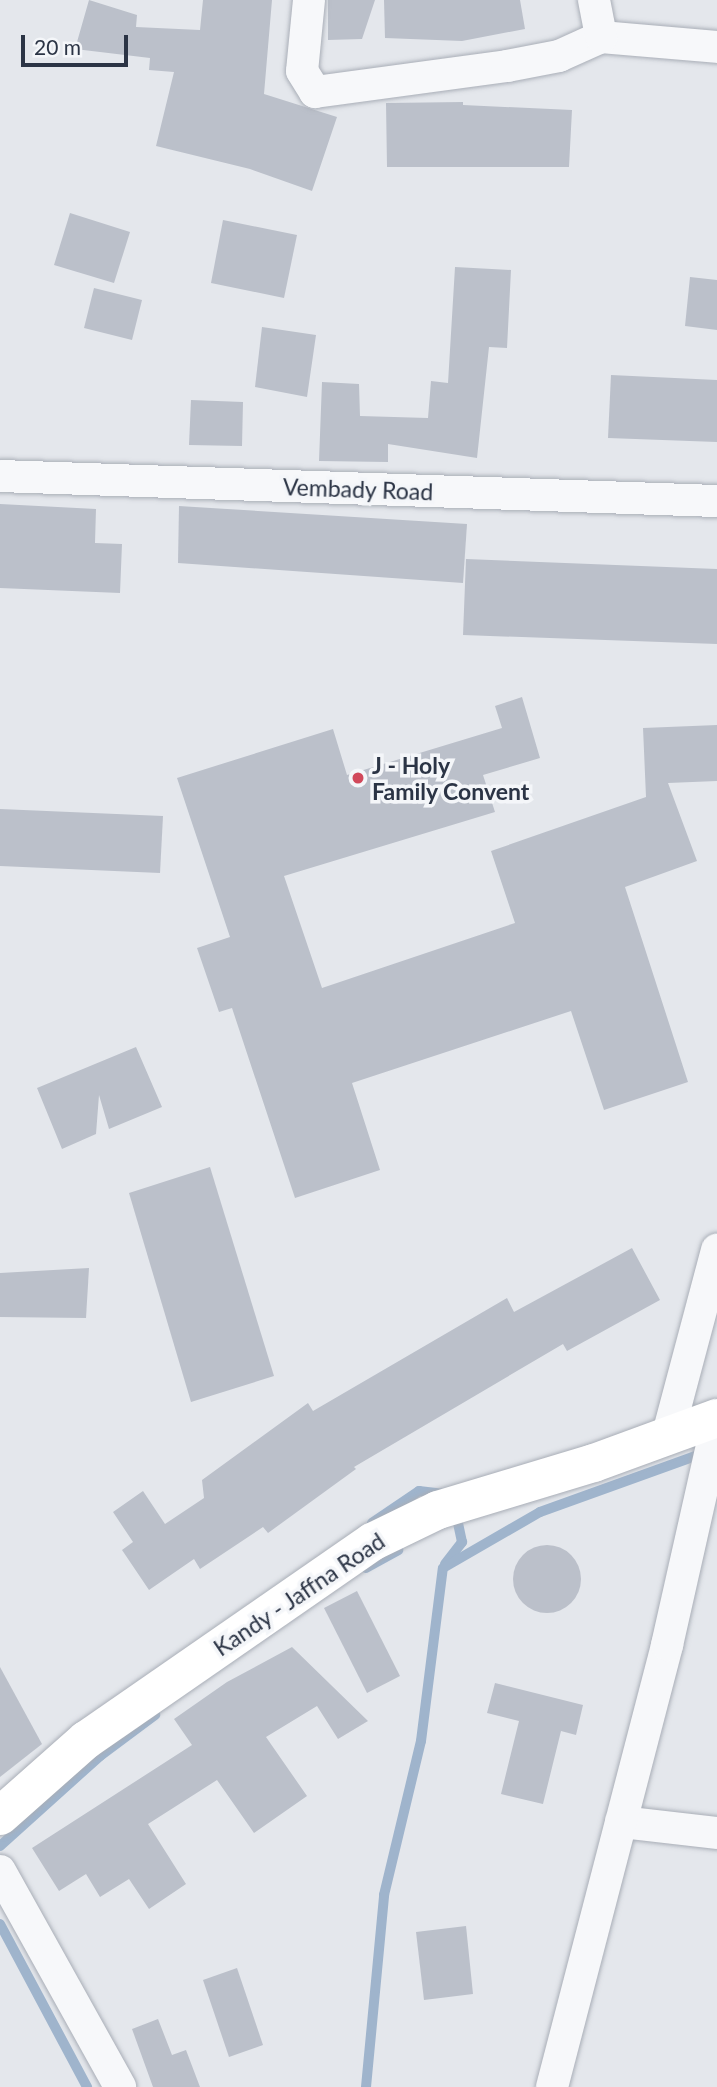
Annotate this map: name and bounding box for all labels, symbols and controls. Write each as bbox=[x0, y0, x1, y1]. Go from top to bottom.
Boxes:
scale bar bbox=[24, 21, 131, 65]
text: 20 m bbox=[34, 34, 81, 59]
street label: Vembady Road bbox=[282, 473, 434, 505]
place label: J - Holy Family Convent bbox=[372, 751, 530, 805]
marker: J - Holy Family Convent bbox=[350, 770, 366, 786]
street label: Kandy - Jaffna Road bbox=[208, 1526, 390, 1662]

